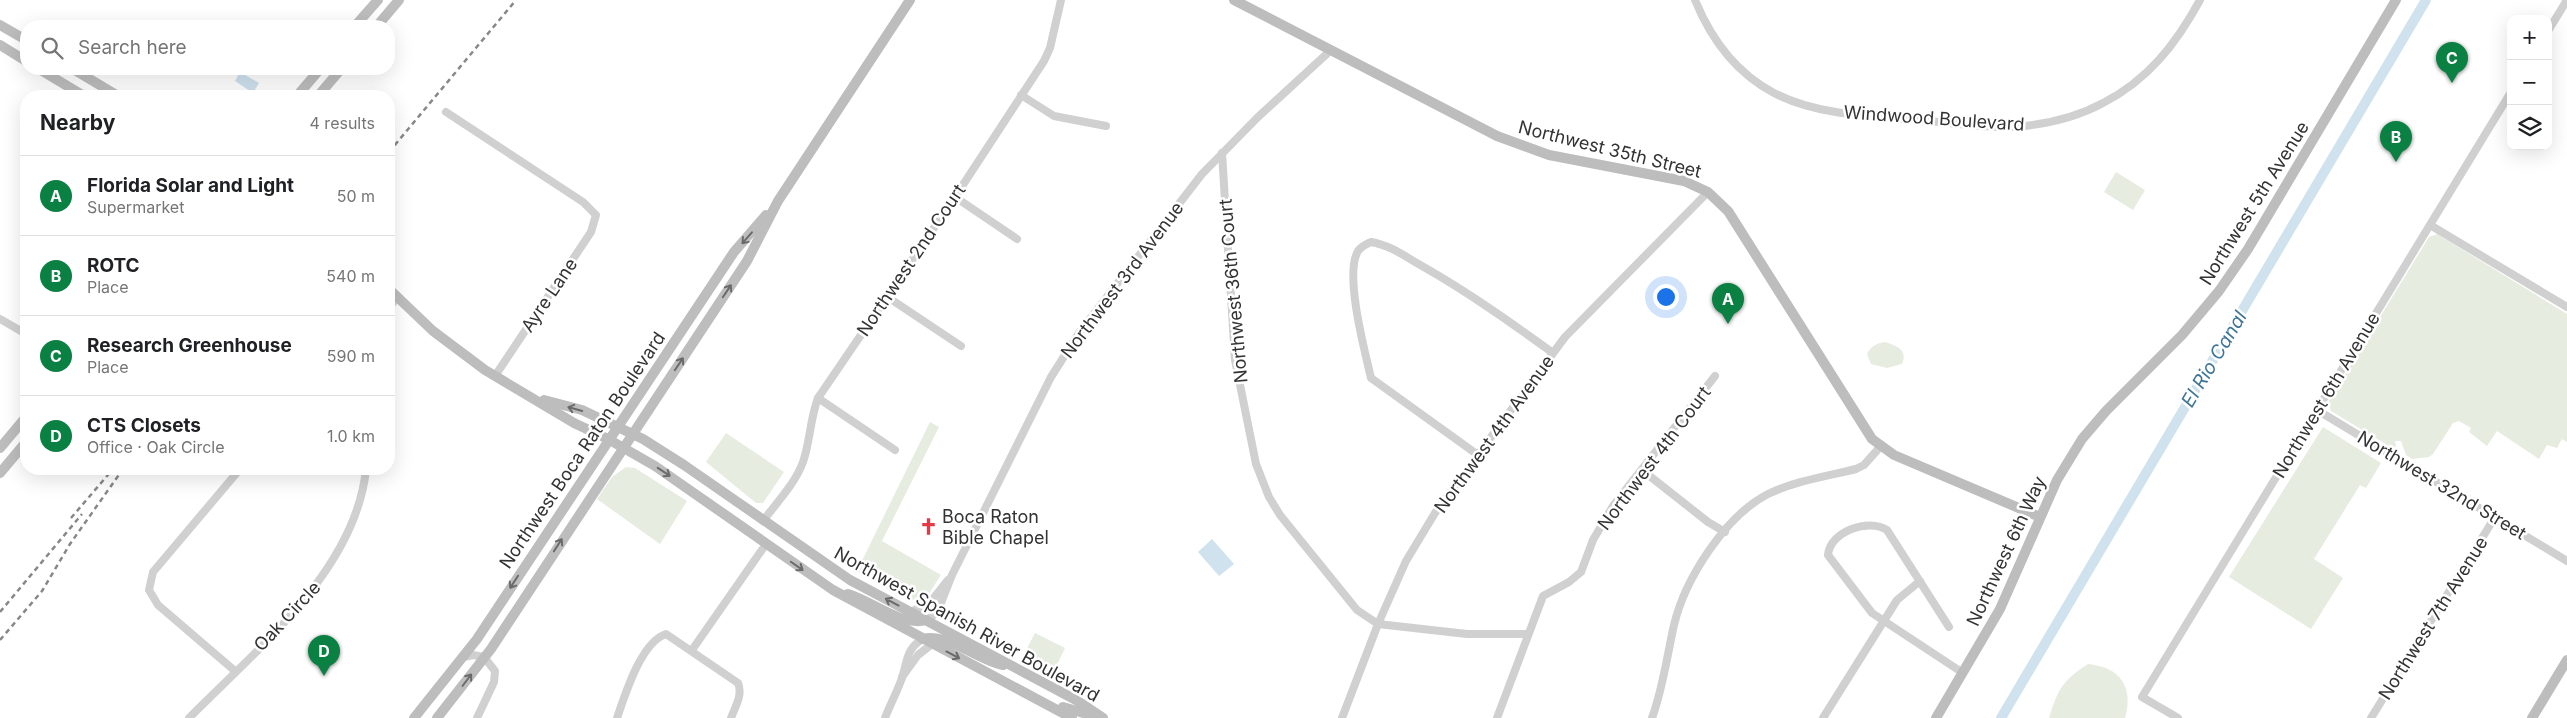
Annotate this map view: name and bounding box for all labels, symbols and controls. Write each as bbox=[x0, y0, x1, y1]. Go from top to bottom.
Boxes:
map controls bbox=[2507, 15, 2552, 150]
button: + bbox=[2507, 15, 2552, 60]
search box bbox=[20, 20, 395, 75]
icon: search bbox=[38, 34, 66, 62]
text: Search here bbox=[78, 36, 187, 59]
pin: C bbox=[2436, 42, 2468, 83]
button: − bbox=[2507, 60, 2552, 105]
street label: Windwood Boulevard bbox=[1843, 101, 2025, 135]
button: layers bbox=[2507, 105, 2552, 150]
text: Nearby bbox=[40, 110, 115, 135]
text: 4 results bbox=[310, 113, 375, 133]
street label: Northwest 35th Street bbox=[1516, 116, 1704, 182]
street label: Northwest 5th Avenue bbox=[2195, 117, 2313, 289]
pin: B bbox=[2380, 121, 2412, 162]
text: Florida Solar and Light bbox=[87, 174, 294, 197]
street label: Northwest 2nd Court bbox=[852, 180, 970, 340]
text: A bbox=[50, 186, 62, 206]
text: 50 m bbox=[337, 186, 375, 206]
text: Supermarket bbox=[87, 197, 184, 217]
street label: Northwest 3rd Avenue bbox=[1056, 198, 1188, 362]
street label: Northwest 36th Court bbox=[1214, 198, 1252, 384]
one-way arrow bbox=[741, 231, 752, 244]
text: ROTC bbox=[87, 254, 140, 277]
street label: Ayre Lane bbox=[517, 254, 581, 336]
text: B bbox=[51, 266, 61, 286]
text: 540 m bbox=[326, 266, 375, 286]
text: Place bbox=[87, 277, 129, 297]
pin: A bbox=[1712, 283, 1744, 324]
your location bbox=[1653, 284, 1679, 310]
one-way arrow bbox=[722, 285, 732, 299]
water label: El Rio Canal bbox=[2176, 306, 2252, 411]
street label: Northwest 6th Avenue bbox=[2268, 308, 2384, 482]
street label: Northwest Boca Raton Boulevard bbox=[495, 328, 669, 572]
text: Research Greenhouse bbox=[87, 334, 292, 357]
text: C bbox=[50, 346, 62, 366]
text: 590 m bbox=[327, 346, 375, 366]
street label: Northwest 4th Avenue bbox=[1430, 351, 1558, 517]
text: Place bbox=[87, 357, 129, 377]
one-way arrow bbox=[674, 357, 684, 371]
street label: Northwest 4th Court bbox=[1593, 382, 1715, 534]
one-way arrow bbox=[567, 403, 583, 413]
text: CTS Closets bbox=[87, 414, 201, 437]
text: D bbox=[50, 426, 62, 446]
text: 1.0 km bbox=[327, 426, 375, 446]
street label: Northwest 32nd Street bbox=[2354, 426, 2530, 544]
text: Office · Oak Circle bbox=[87, 437, 225, 457]
one-way arrow bbox=[657, 467, 671, 477]
street label: Northwest 6th Way bbox=[1962, 473, 2050, 629]
place label: Boca Raton Bible Chapel bbox=[942, 506, 1049, 548]
church icon: Boca Raton Bible Chapel bbox=[918, 516, 938, 536]
street label: Northwest 7th Avenue bbox=[2374, 533, 2492, 703]
one-way arrow bbox=[553, 539, 563, 553]
street label: Northwest Spanish River Boulevard bbox=[831, 542, 1103, 706]
one-way arrow bbox=[790, 561, 804, 571]
one-way arrow bbox=[509, 575, 519, 589]
street label: Oak Circle bbox=[249, 577, 325, 655]
one-way arrow bbox=[885, 597, 900, 606]
pin: D bbox=[308, 635, 340, 676]
one-way arrow bbox=[945, 651, 960, 660]
one-way arrow bbox=[462, 674, 473, 687]

